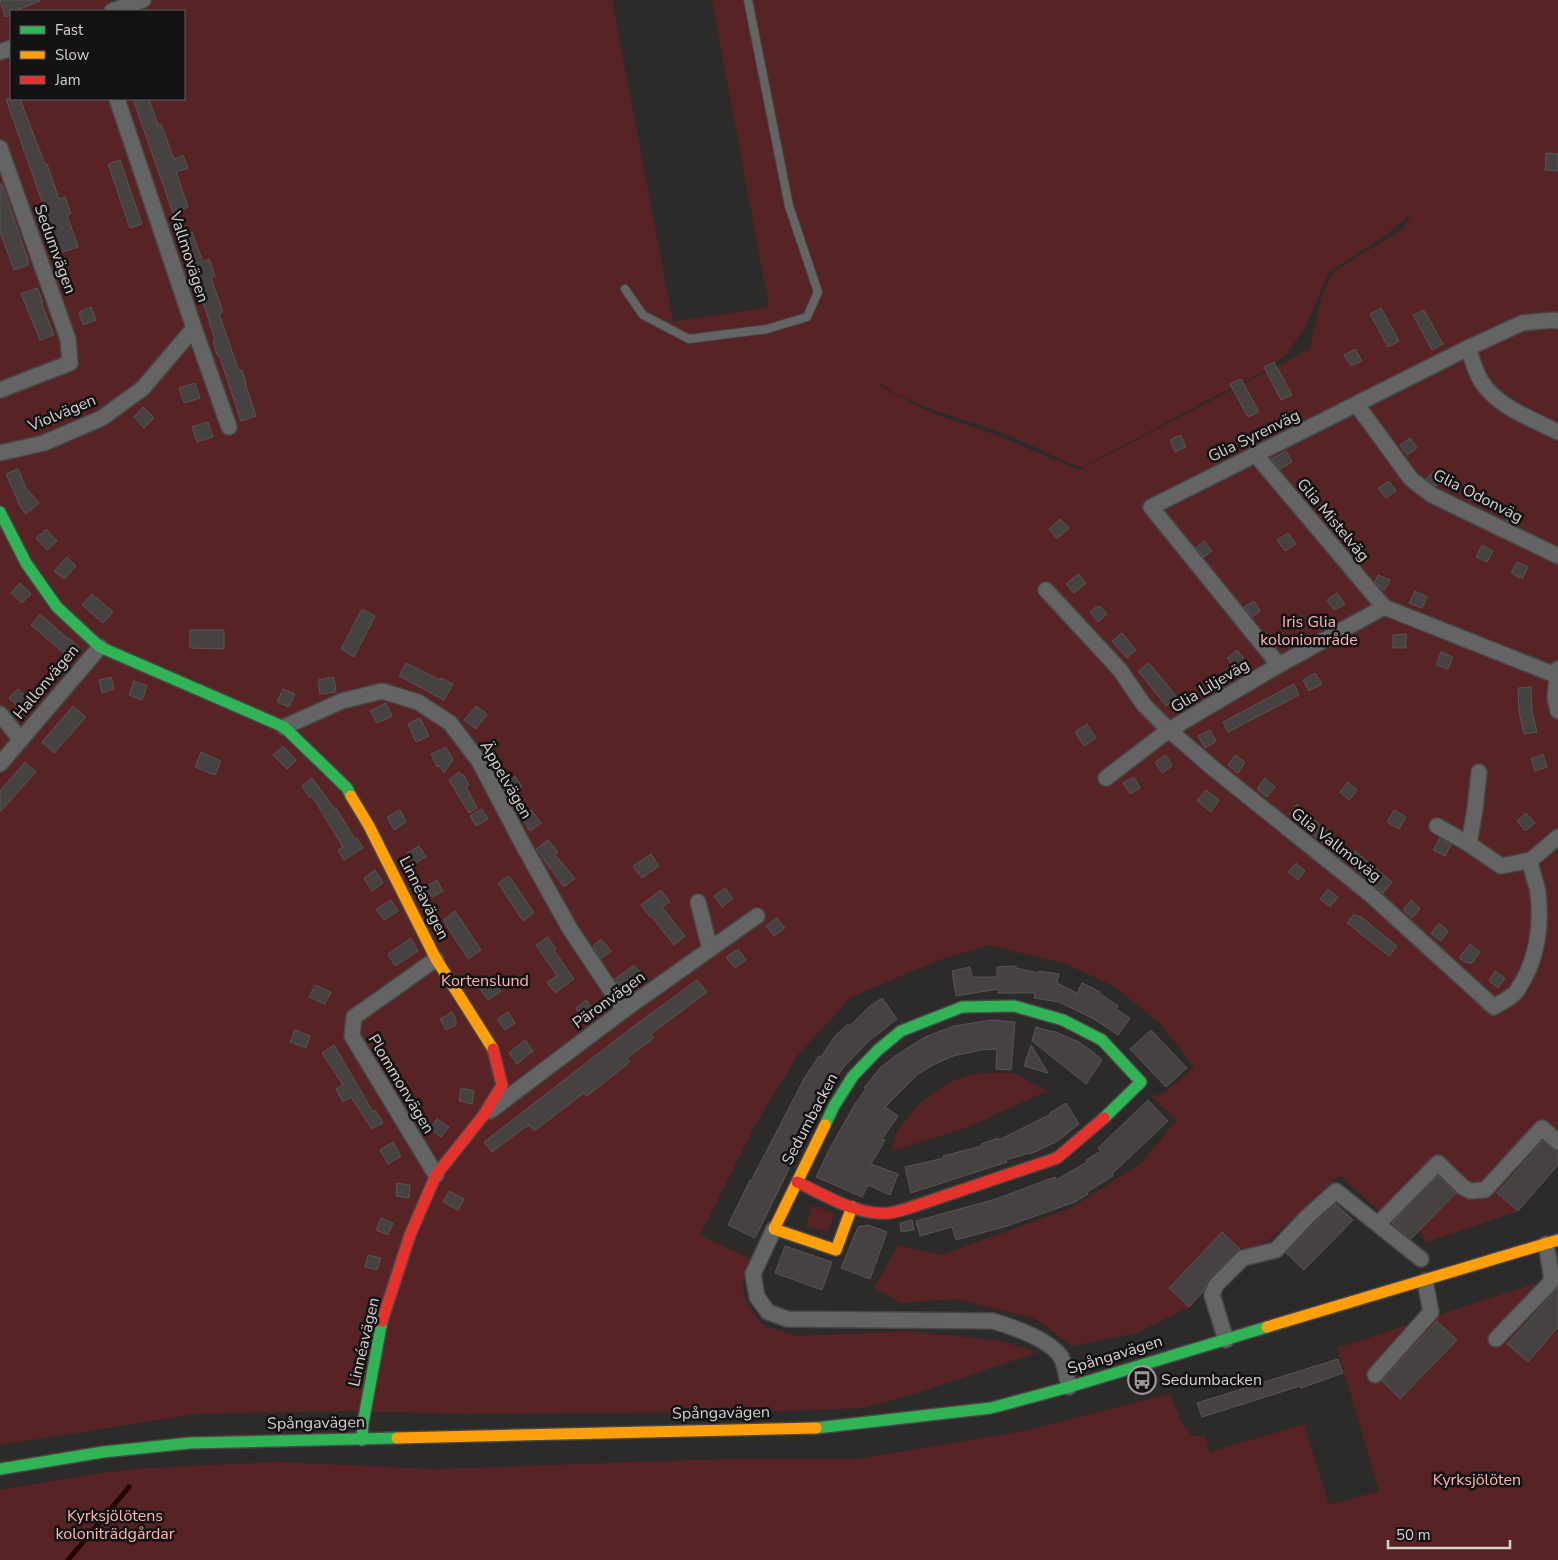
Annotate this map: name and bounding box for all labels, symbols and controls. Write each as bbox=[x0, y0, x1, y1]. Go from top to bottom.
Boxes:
legend bbox=[10, 10, 185, 100]
text: Fast bbox=[55, 20, 84, 40]
text: Slow bbox=[55, 45, 90, 65]
text: Jam bbox=[54, 70, 81, 90]
street label: Sedumvägen bbox=[29, 201, 81, 297]
street label: Vallmovägen bbox=[164, 208, 214, 305]
street label: Violvägen bbox=[24, 389, 99, 438]
street label: Glia Syrenväg bbox=[1204, 404, 1304, 468]
street label: Glia Odonväg bbox=[1429, 464, 1527, 528]
street label: Glia Mistelväg bbox=[1292, 474, 1374, 566]
park label: Iris Glia koloniområde bbox=[1260, 611, 1358, 651]
street label: Hallonvägen bbox=[8, 640, 84, 724]
street label: Glia Liljeväg bbox=[1167, 654, 1253, 718]
street label: Äppelvägen bbox=[475, 737, 537, 823]
street label: Glia Vallmoväg bbox=[1286, 803, 1386, 887]
street label: Linnéavägen bbox=[394, 852, 454, 944]
street label: Päronvägen bbox=[568, 966, 650, 1034]
park label: Kortenslund bbox=[441, 970, 529, 992]
street label: Plommonvägen bbox=[363, 1030, 439, 1138]
street label: Sedumbacken bbox=[777, 1069, 843, 1169]
street label: Linnéavägen bbox=[343, 1295, 385, 1389]
street label: Spångavägen bbox=[1065, 1330, 1165, 1380]
bus stop icon: Sedumbacken bbox=[1127, 1365, 1157, 1395]
place label: Sedumbacken bbox=[1161, 1369, 1262, 1391]
street label: Spångavägen bbox=[672, 1401, 770, 1425]
street label: Spångavägen bbox=[267, 1411, 365, 1435]
park label: Kyrksjölöten bbox=[1433, 1469, 1521, 1491]
park label: Kyrksjölötens koloniträdgårdar bbox=[55, 1505, 175, 1545]
scale bar bbox=[1388, 1518, 1510, 1550]
text: 50 m bbox=[1396, 1525, 1431, 1545]

